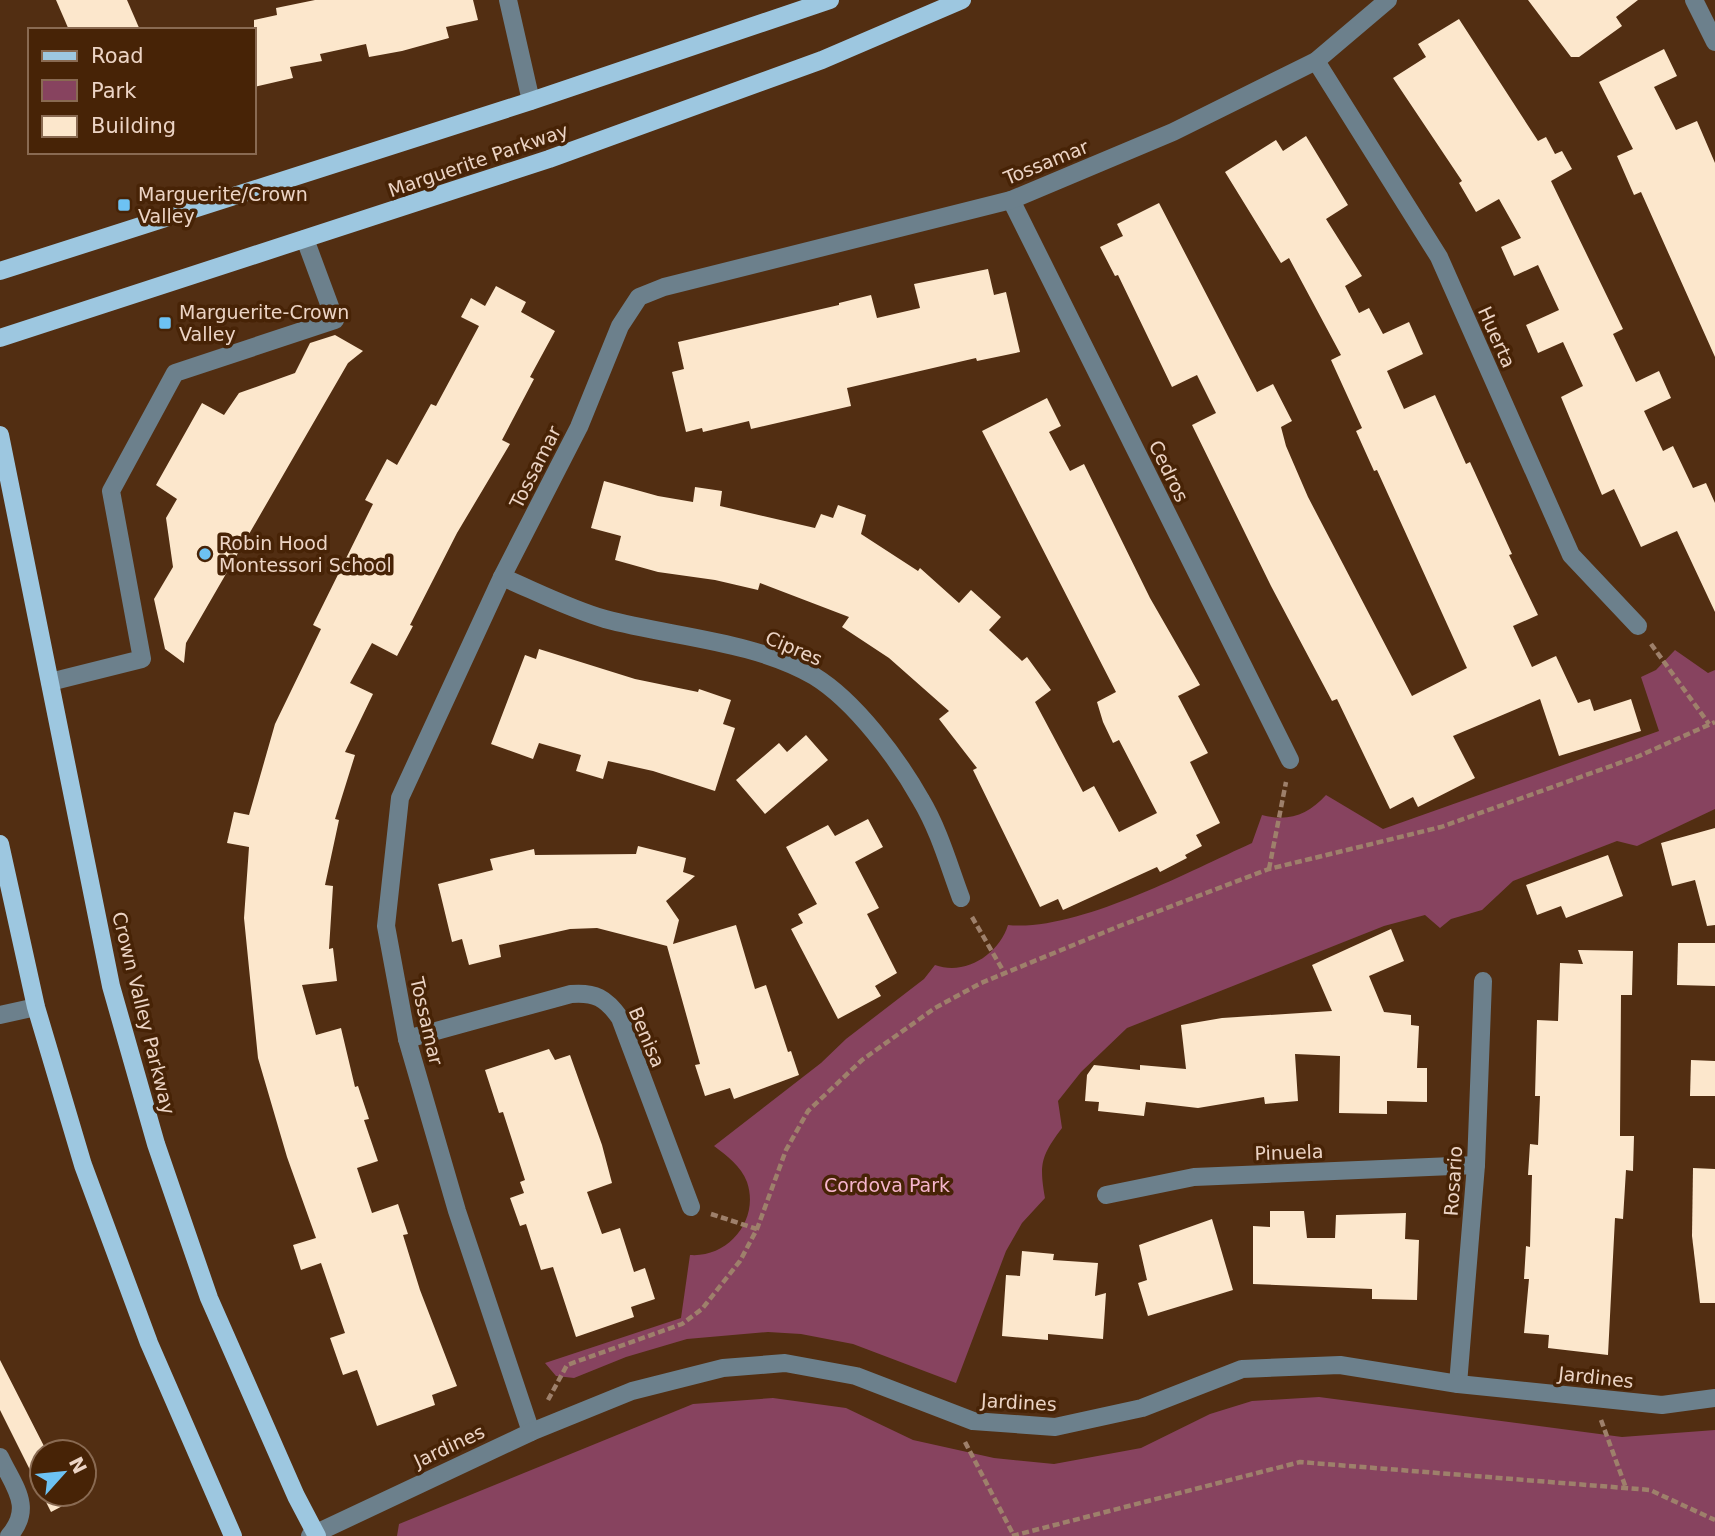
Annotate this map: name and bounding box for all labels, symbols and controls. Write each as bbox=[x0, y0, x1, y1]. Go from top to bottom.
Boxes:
legend bbox=[28, 28, 256, 154]
text: Road bbox=[91, 44, 144, 68]
text: Park bbox=[91, 79, 137, 103]
text: Building bbox=[91, 114, 176, 138]
street label: Marguerite Parkway bbox=[385, 119, 571, 201]
street label: Tossamar bbox=[1000, 135, 1092, 189]
place label: Marguerite/Crown Valley bbox=[138, 183, 308, 227]
marker: Marguerite/Crown Valley bbox=[116, 197, 132, 213]
place label: Marguerite-Crown Valley bbox=[179, 301, 349, 345]
street label: Huerta bbox=[1474, 303, 1520, 371]
marker: Marguerite-Crown Valley bbox=[157, 315, 173, 331]
street label: Tossamar bbox=[504, 422, 565, 513]
street label: Cedros bbox=[1145, 437, 1193, 505]
place label: Robin Hood Montessori School bbox=[219, 532, 392, 576]
marker: Robin Hood Montessori School bbox=[197, 546, 213, 562]
street label: Cipres bbox=[762, 626, 826, 670]
street label: Crown Valley Parkway bbox=[108, 909, 180, 1117]
street label: Tossamar bbox=[406, 974, 448, 1067]
street label: Benisa bbox=[624, 1003, 670, 1071]
street label: Pinuela bbox=[1254, 1140, 1324, 1164]
street label: Rosario bbox=[1440, 1145, 1466, 1217]
park label: Cordova Park bbox=[824, 1174, 950, 1196]
street label: Jardines bbox=[1556, 1362, 1635, 1392]
street label: Jardines bbox=[980, 1389, 1057, 1415]
street label: Jardines bbox=[409, 1420, 488, 1472]
north arrow bbox=[28, 1438, 98, 1508]
text: N bbox=[65, 1453, 92, 1477]

